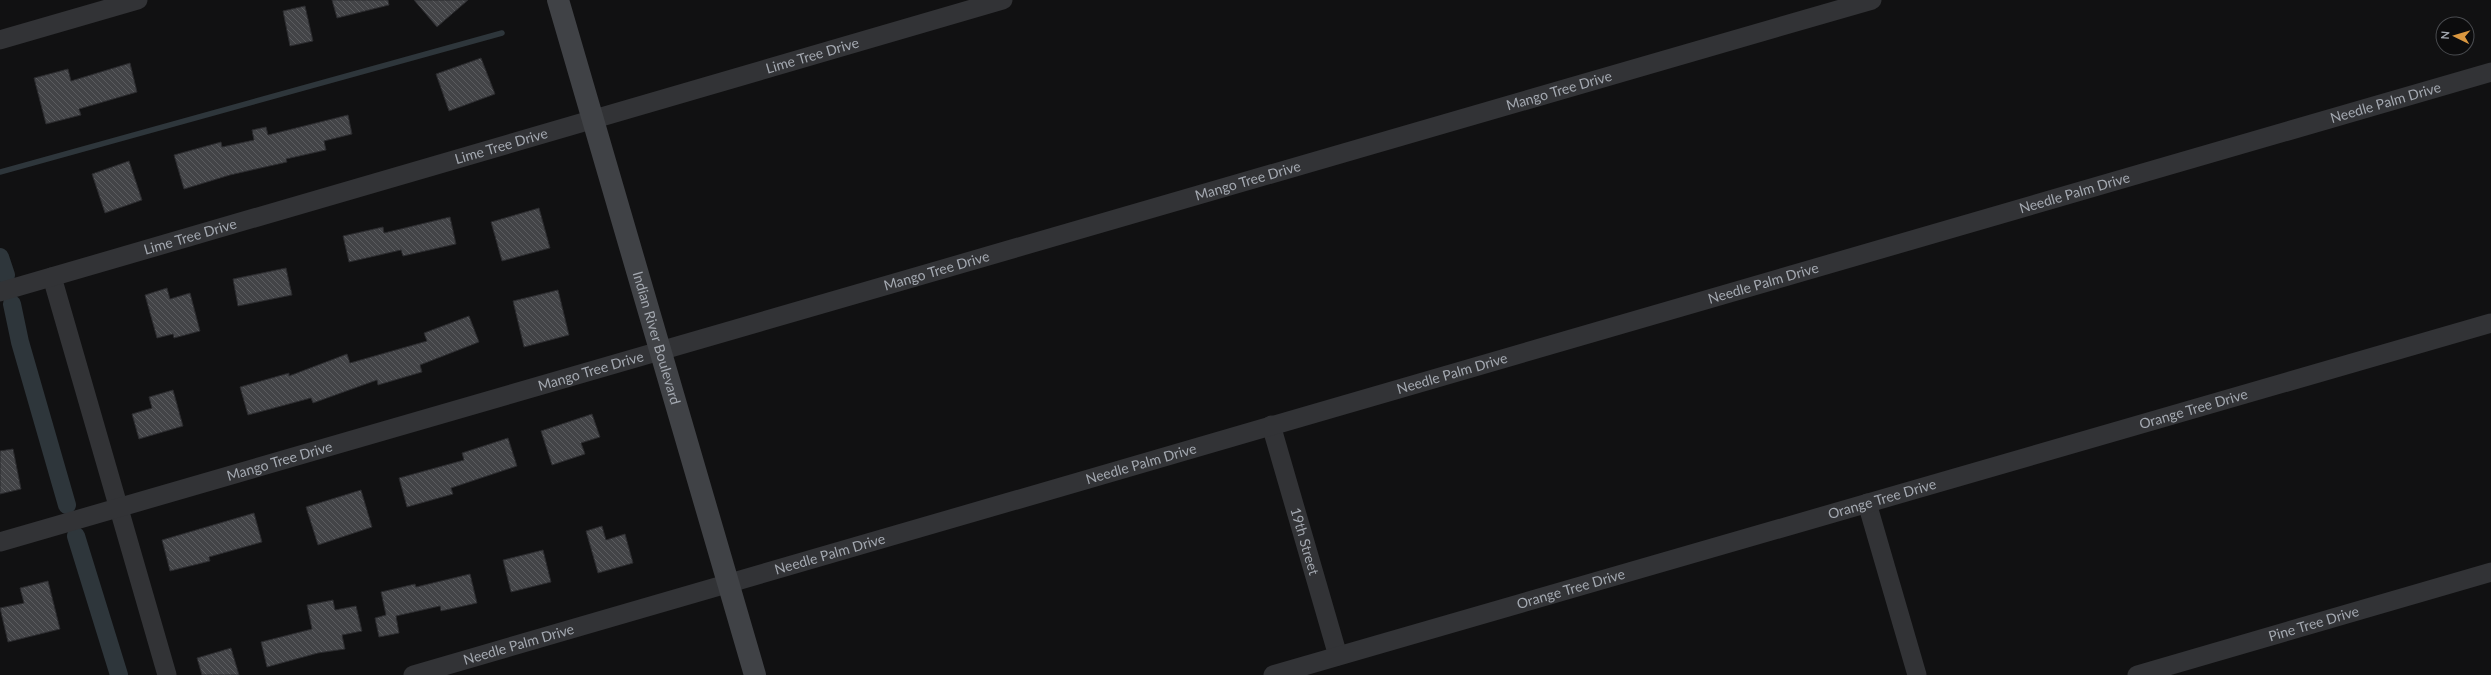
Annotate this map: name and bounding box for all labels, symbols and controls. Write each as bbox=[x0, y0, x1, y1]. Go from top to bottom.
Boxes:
north arrow bbox=[2435, 16, 2475, 56]
text: N bbox=[2438, 30, 2451, 40]
street label: Lime Tree Drive bbox=[764, 33, 861, 77]
street label: Mango Tree Drive bbox=[1504, 67, 1614, 114]
street label: Needle Palm Drive bbox=[2328, 78, 2443, 126]
street label: Lime Tree Drive bbox=[453, 124, 550, 167]
street label: Mango Tree Drive bbox=[1193, 157, 1302, 204]
street label: Needle Palm Drive bbox=[2017, 168, 2132, 217]
street label: Lime Tree Drive bbox=[141, 215, 238, 258]
street label: Mango Tree Drive bbox=[882, 247, 991, 294]
street label: Needle Palm Drive bbox=[1706, 259, 1820, 307]
street label: Indian River Boulevard bbox=[630, 269, 685, 406]
street label: Mango Tree Drive bbox=[536, 347, 645, 394]
street label: Needle Palm Drive bbox=[1395, 349, 1509, 397]
street label: Orange Tree Drive bbox=[2137, 385, 2249, 432]
street label: Mango Tree Drive bbox=[225, 437, 334, 484]
street label: Needle Palm Drive bbox=[1084, 439, 1198, 487]
street label: Orange Tree Drive bbox=[1826, 475, 1938, 522]
street label: 19th Street bbox=[1287, 505, 1323, 577]
street label: Needle Palm Drive bbox=[772, 529, 887, 578]
street label: Orange Tree Drive bbox=[1515, 565, 1627, 612]
street label: Pine Tree Drive bbox=[2266, 602, 2361, 644]
street label: Needle Palm Drive bbox=[461, 620, 576, 668]

